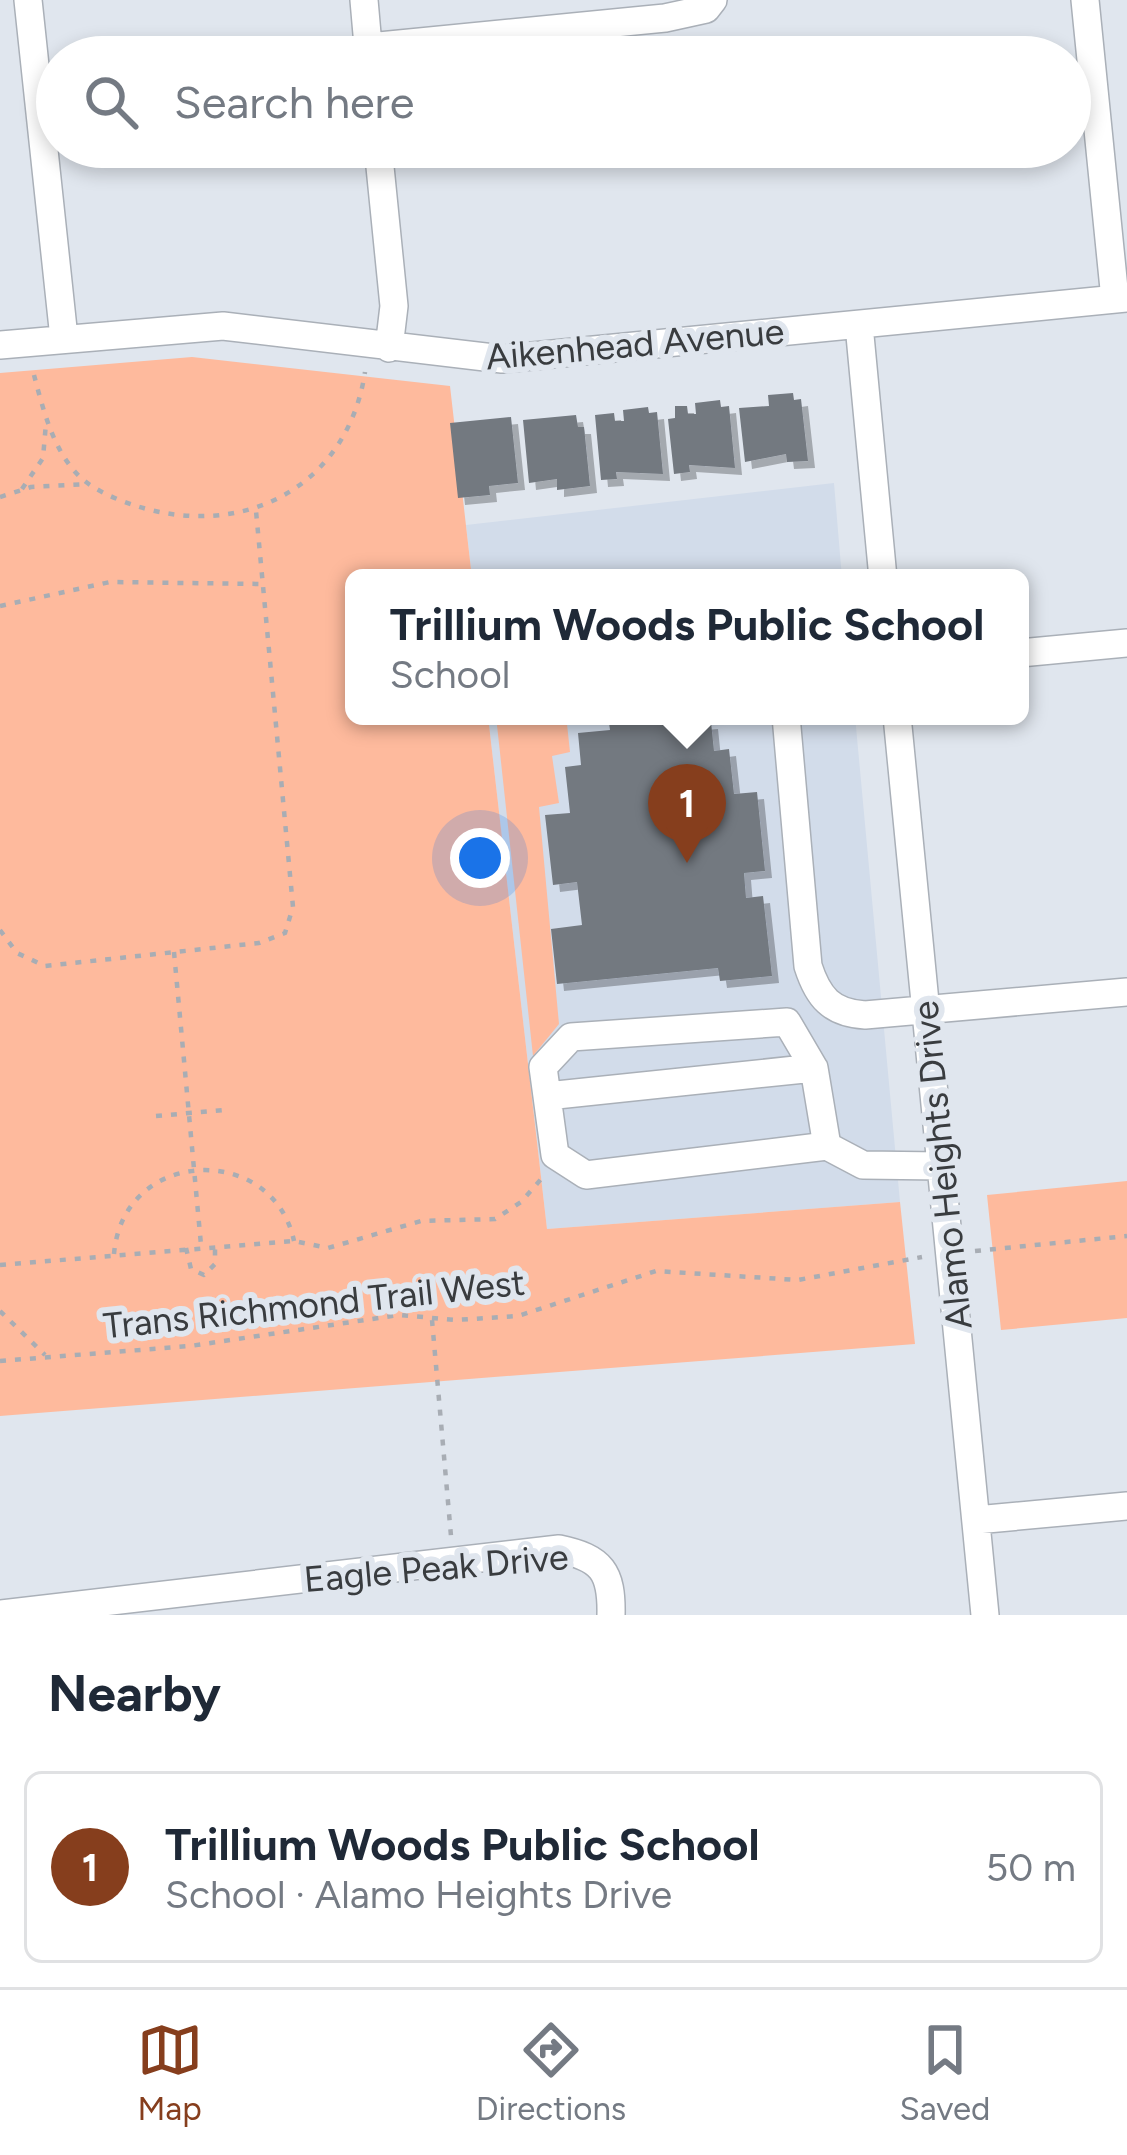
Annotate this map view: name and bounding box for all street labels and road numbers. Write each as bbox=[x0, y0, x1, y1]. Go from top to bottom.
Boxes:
street label: Aikenhead Avenue bbox=[484, 310, 786, 378]
street label: Alamo Heights Drive bbox=[903, 999, 981, 1331]
street label: Trans Richmond Trail West bbox=[101, 1260, 527, 1348]
street label: Eagle Peak Drive bbox=[302, 1535, 570, 1601]

